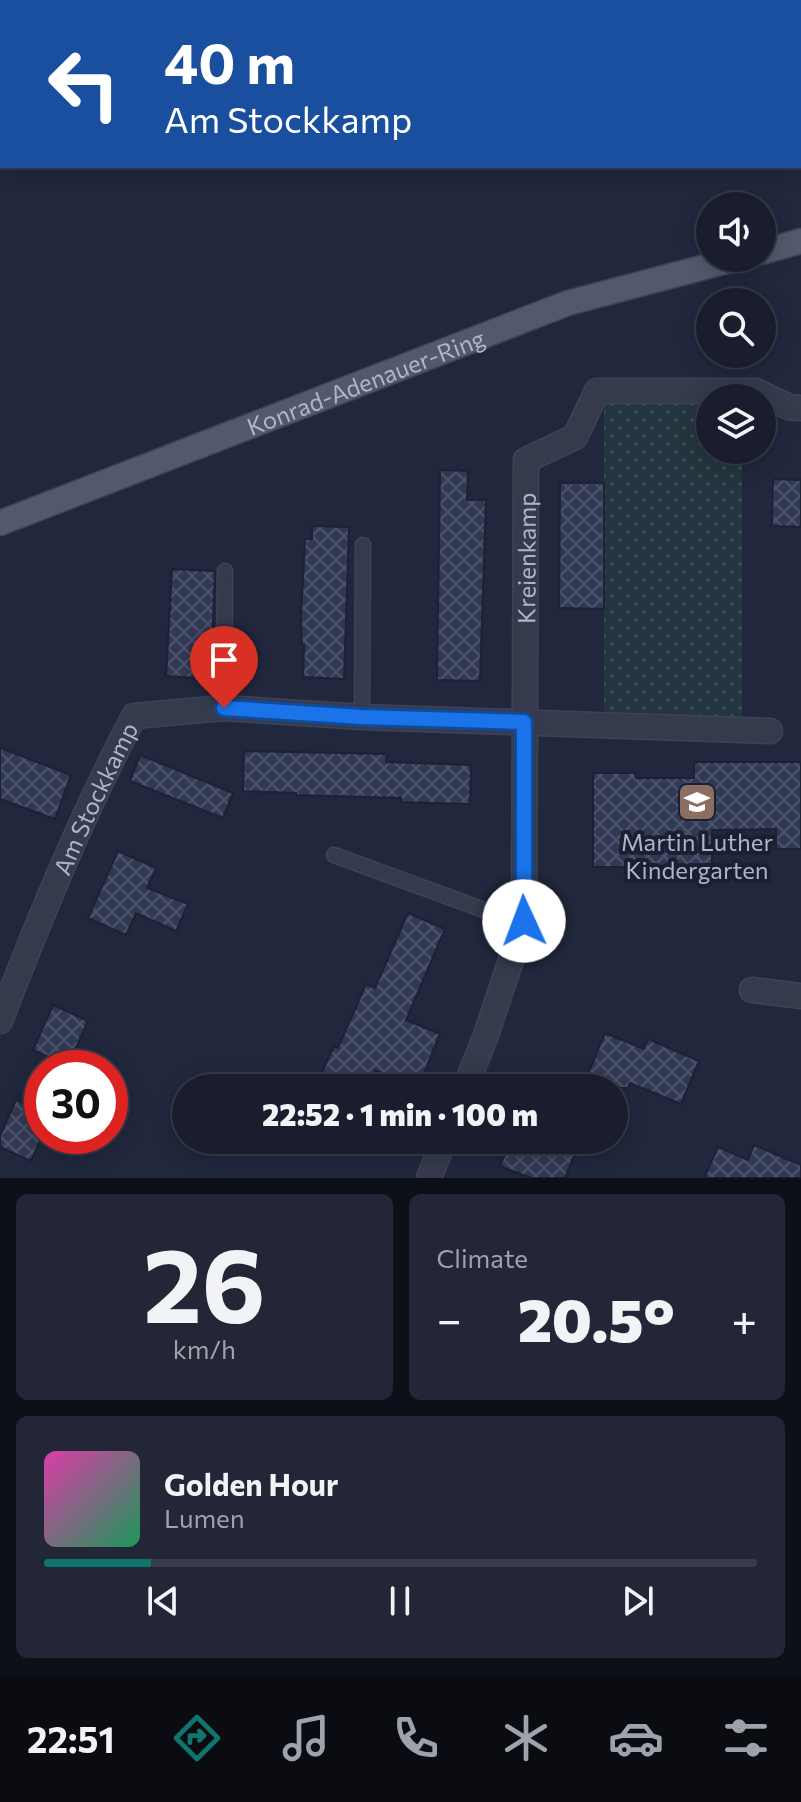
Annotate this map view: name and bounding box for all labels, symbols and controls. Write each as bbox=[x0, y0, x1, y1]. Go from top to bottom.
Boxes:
text: 40 m bbox=[164, 27, 295, 96]
icon: left bbox=[32, 32, 136, 136]
text: Am Stockkamp bbox=[164, 96, 412, 140]
map controls bbox=[696, 192, 776, 464]
button: sound bbox=[696, 192, 776, 272]
button: search bbox=[696, 288, 776, 368]
street label: Konrad-Adenauer-Ring bbox=[243, 322, 489, 441]
button: layers bbox=[696, 384, 776, 464]
street label: Kreienkamp bbox=[511, 492, 540, 624]
pin bbox=[190, 626, 258, 708]
icon: arrive bbox=[202, 638, 246, 682]
street label: Am Stockkamp bbox=[46, 717, 143, 879]
school or university icon: Martin Luther Kindergarten bbox=[676, 781, 718, 823]
place label: Martin Luther Kindergarten bbox=[621, 827, 774, 884]
position arrow bbox=[482, 879, 566, 963]
speed limit sign: 30 bbox=[24, 1050, 128, 1154]
text: 22:52 · 1 min · 100 m bbox=[262, 1095, 538, 1132]
text: 26 bbox=[143, 1217, 266, 1344]
text: Climate bbox=[437, 1242, 528, 1273]
text: 20.5° bbox=[518, 1281, 675, 1354]
text: − bbox=[437, 1291, 462, 1345]
text: + bbox=[731, 1291, 757, 1345]
text: km/h bbox=[173, 1333, 236, 1364]
text: Golden Hour bbox=[164, 1465, 338, 1502]
text: Lumen bbox=[164, 1502, 245, 1533]
icon: previous bbox=[141, 1579, 185, 1623]
icon: pause bbox=[378, 1579, 422, 1623]
icon: next bbox=[616, 1579, 660, 1623]
icon: directions bbox=[169, 1710, 225, 1766]
icon: music bbox=[278, 1710, 334, 1766]
icon: phone bbox=[388, 1710, 444, 1766]
icon: climate bbox=[498, 1710, 554, 1766]
icon: car bbox=[608, 1710, 664, 1766]
icon: filters bbox=[718, 1710, 774, 1766]
text: 22:51 bbox=[27, 1716, 115, 1760]

